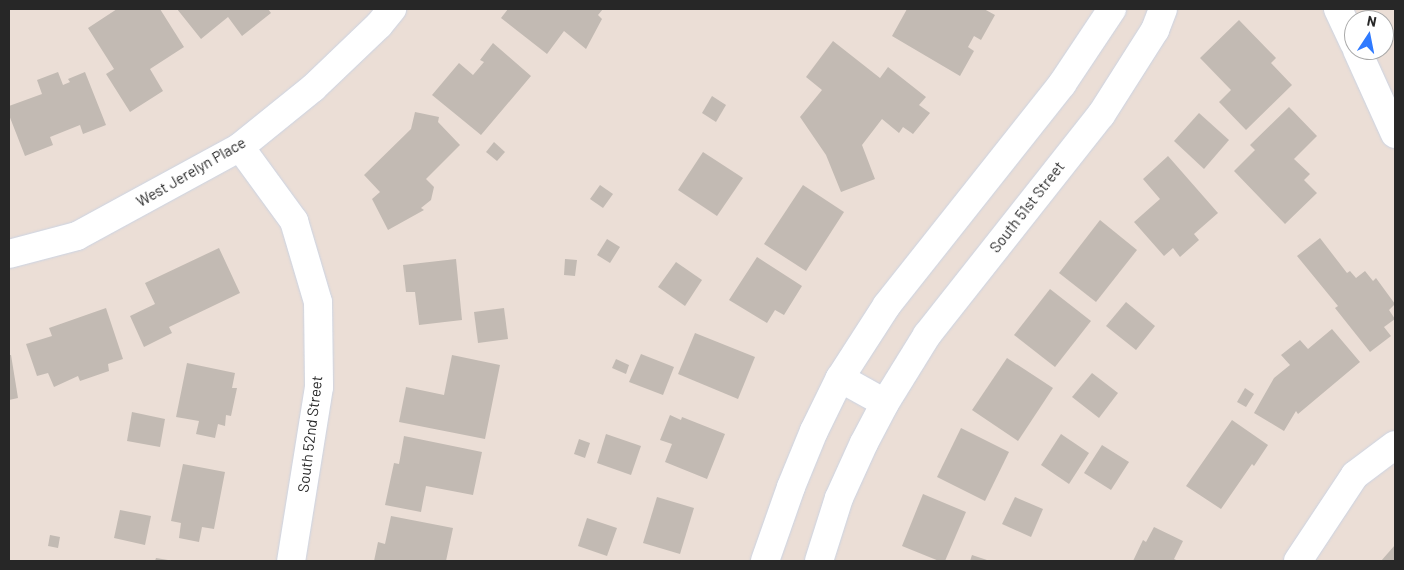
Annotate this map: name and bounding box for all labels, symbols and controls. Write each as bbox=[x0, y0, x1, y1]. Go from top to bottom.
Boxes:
north arrow bbox=[1344, 10, 1394, 60]
text: N bbox=[1366, 12, 1378, 30]
street label: West Jerelyn Place bbox=[133, 133, 249, 211]
street label: South 51st Street bbox=[986, 158, 1068, 256]
street label: South 52nd Street bbox=[294, 375, 326, 493]

